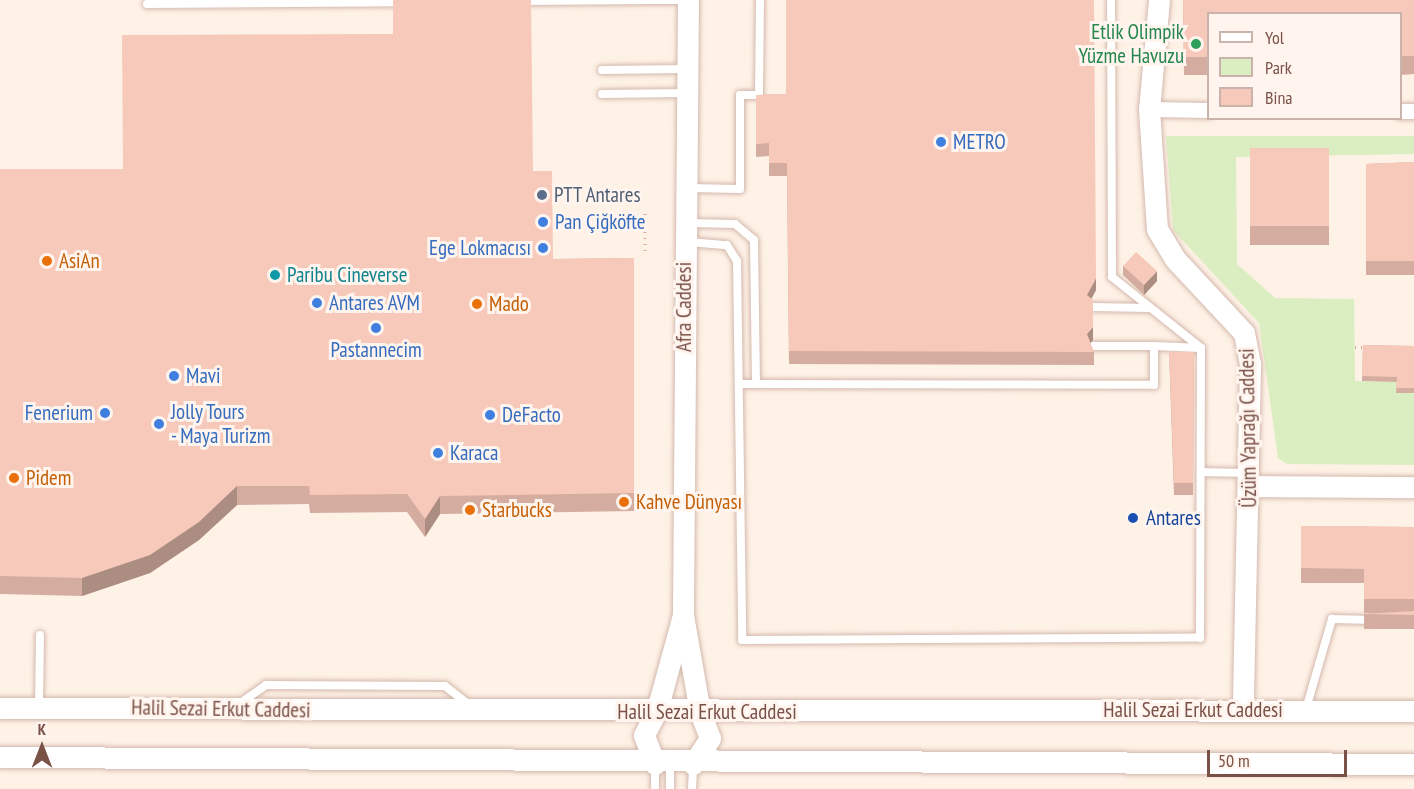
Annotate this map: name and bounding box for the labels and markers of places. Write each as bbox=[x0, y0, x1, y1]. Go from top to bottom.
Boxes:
place label: Etlik Olimpik Yüzme Havuzu bbox=[1078, 19, 1184, 69]
marker: Etlik Olimpik Yüzme Havuzu bbox=[1189, 37, 1203, 51]
place label: METRO bbox=[953, 129, 1006, 155]
marker: METRO bbox=[934, 135, 948, 149]
place label: PTT Antares bbox=[554, 182, 642, 208]
marker: PTT Antares bbox=[535, 188, 549, 202]
place label: Pan Çiğköfte bbox=[555, 209, 645, 235]
marker: Pan Çiğköfte bbox=[536, 215, 550, 229]
place label: Ege Lokmacısı bbox=[429, 235, 531, 261]
marker: Ege Lokmacısı bbox=[536, 241, 550, 255]
place label: AsiAn bbox=[59, 248, 100, 274]
marker: AsiAn bbox=[40, 254, 54, 268]
place label: Paribu Cineverse bbox=[287, 262, 407, 288]
marker: Paribu Cineverse bbox=[268, 268, 282, 282]
place label: Antares AVM bbox=[329, 290, 421, 316]
place label: Mado bbox=[489, 291, 529, 317]
marker: Antares AVM bbox=[310, 296, 324, 310]
marker: Mado bbox=[470, 297, 484, 311]
marker: Pastannecim bbox=[369, 321, 383, 335]
place label: Pastannecim bbox=[330, 337, 422, 363]
place label: Mavi bbox=[186, 363, 220, 389]
marker: Mavi bbox=[167, 369, 181, 383]
place label: Jolly Tours - Maya Turizm bbox=[171, 399, 272, 449]
place label: Fenerium bbox=[25, 400, 93, 426]
place label: DeFacto bbox=[502, 402, 561, 428]
marker: Fenerium bbox=[98, 406, 112, 420]
marker: DeFacto bbox=[483, 408, 497, 422]
marker: Jolly Tours - Maya Turizm bbox=[152, 417, 166, 431]
place label: Karaca bbox=[450, 440, 498, 466]
marker: Karaca bbox=[431, 446, 445, 460]
place label: Pidem bbox=[26, 465, 71, 491]
marker: Pidem bbox=[7, 471, 21, 485]
place label: Kahve Dünyası bbox=[636, 489, 742, 515]
marker: Kahve Dünyası bbox=[617, 495, 631, 509]
place label: Starbucks bbox=[482, 497, 552, 523]
marker: Starbucks bbox=[463, 503, 477, 517]
place label: Antares bbox=[1146, 505, 1201, 531]
marker: Antares bbox=[1124, 509, 1142, 527]

